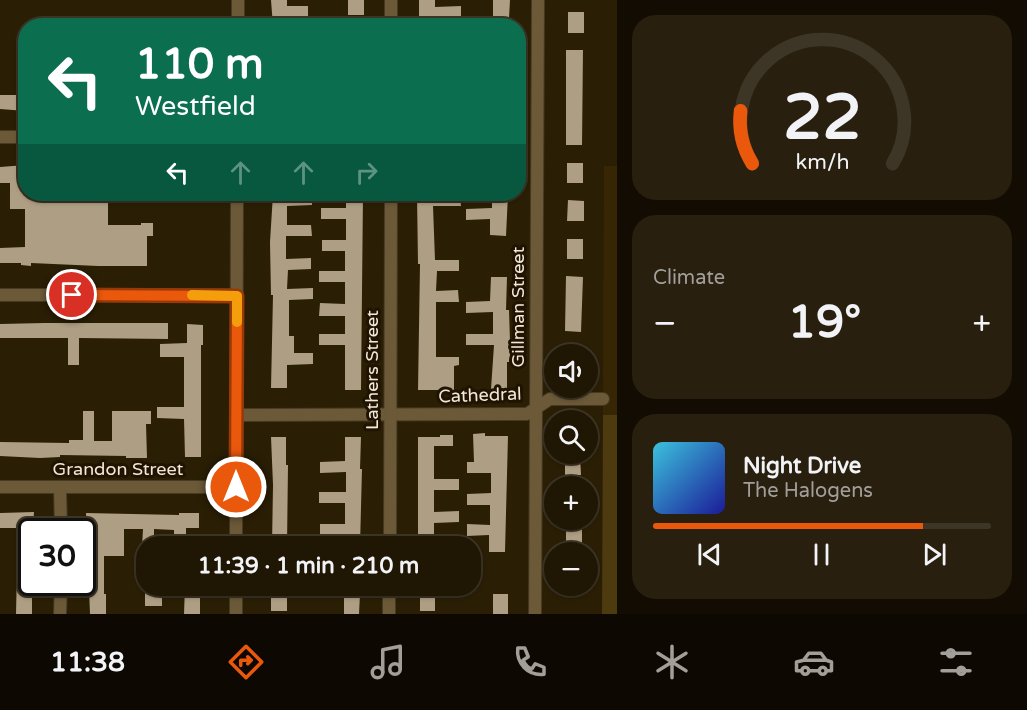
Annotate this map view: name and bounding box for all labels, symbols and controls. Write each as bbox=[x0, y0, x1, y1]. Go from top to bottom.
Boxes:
text: 110 m bbox=[135, 39, 264, 90]
icon: left bbox=[36, 42, 114, 120]
text: 22 bbox=[783, 82, 861, 157]
text: Westfield bbox=[135, 90, 256, 123]
text: km/h bbox=[795, 150, 849, 176]
icon: left bbox=[161, 156, 194, 189]
icon: ahead bbox=[224, 156, 257, 189]
icon: ahead bbox=[287, 156, 320, 189]
icon: right bbox=[350, 156, 383, 189]
street label: Gillman Street bbox=[507, 246, 529, 367]
text: Climate bbox=[653, 266, 725, 290]
pin bbox=[46, 269, 97, 320]
icon: arrive bbox=[55, 278, 88, 311]
text: 19° bbox=[788, 296, 861, 350]
text: − bbox=[653, 304, 677, 343]
text: + bbox=[972, 304, 991, 343]
street label: Lathers Street bbox=[361, 310, 383, 430]
map controls bbox=[544, 344, 598, 596]
button: sound bbox=[544, 344, 598, 398]
street label: Cathedral bbox=[438, 383, 522, 407]
button: search bbox=[544, 410, 598, 464]
text: Night Drive bbox=[743, 453, 861, 479]
position arrow bbox=[204, 455, 268, 519]
street label: Grandon Street bbox=[53, 458, 184, 480]
button: + bbox=[544, 476, 598, 530]
text: The Halogens bbox=[743, 479, 873, 503]
speed limit sign: 30 bbox=[18, 518, 96, 596]
icon: previous bbox=[693, 538, 726, 571]
icon: pause bbox=[805, 538, 838, 571]
icon: next bbox=[918, 538, 951, 571]
button: − bbox=[544, 542, 598, 596]
text: 11:39 · 1 min · 210 m bbox=[198, 553, 419, 579]
icon: directions bbox=[225, 641, 267, 683]
icon: music bbox=[367, 641, 409, 683]
icon: phone bbox=[509, 641, 551, 683]
icon: climate bbox=[651, 641, 693, 683]
icon: car bbox=[793, 641, 835, 683]
icon: filters bbox=[935, 641, 977, 683]
text: 11:38 bbox=[50, 646, 125, 679]

